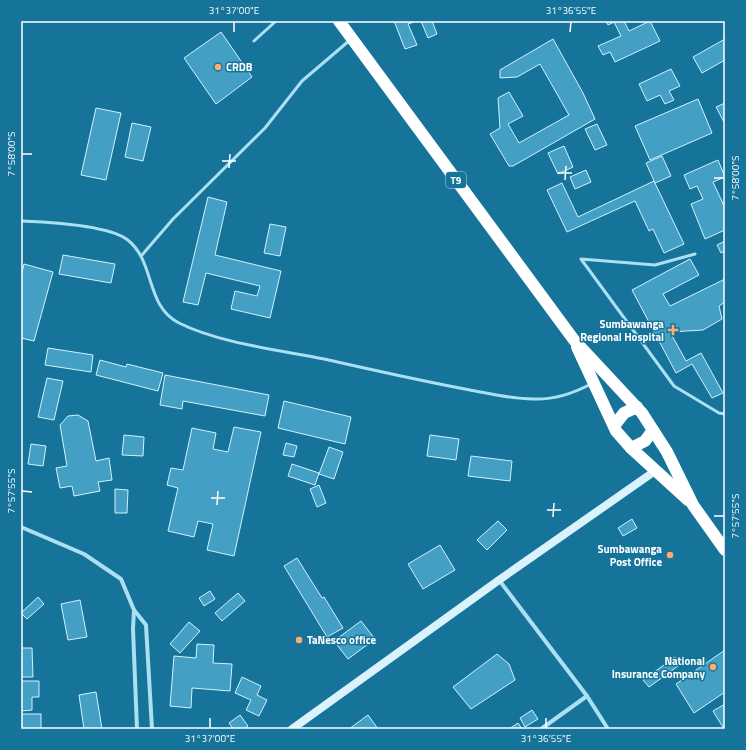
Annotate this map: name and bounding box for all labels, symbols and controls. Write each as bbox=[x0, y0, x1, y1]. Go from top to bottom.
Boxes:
text: 31°37'00"E bbox=[209, 3, 260, 18]
text: 31°36'55"E bbox=[546, 3, 597, 18]
place label: CRDB bbox=[226, 59, 253, 75]
marker: CRDB bbox=[213, 62, 223, 72]
text: 7°58'00"S bbox=[4, 132, 19, 176]
text: 7°58'00"S bbox=[728, 156, 743, 200]
road number: T9 bbox=[446, 172, 466, 188]
place label: Sumbawanga Regional Hospital bbox=[580, 316, 664, 345]
marker: Sumbawanga Regional Hospital bbox=[667, 324, 679, 336]
text: 7°57'55"S bbox=[4, 469, 19, 513]
text: 7°57'55"S bbox=[728, 494, 743, 538]
place label: Sumbawanga Post Office bbox=[597, 541, 662, 570]
marker: Sumbawanga Post Office bbox=[665, 550, 675, 560]
place label: TaNesco office bbox=[307, 632, 377, 648]
marker: TaNesco office bbox=[294, 635, 304, 645]
place label: National Insurance Company bbox=[612, 653, 705, 682]
marker: National Insurance Company bbox=[708, 662, 718, 672]
text: 31°37'00"E bbox=[185, 731, 236, 746]
text: 31°36'55"E bbox=[521, 731, 572, 746]

